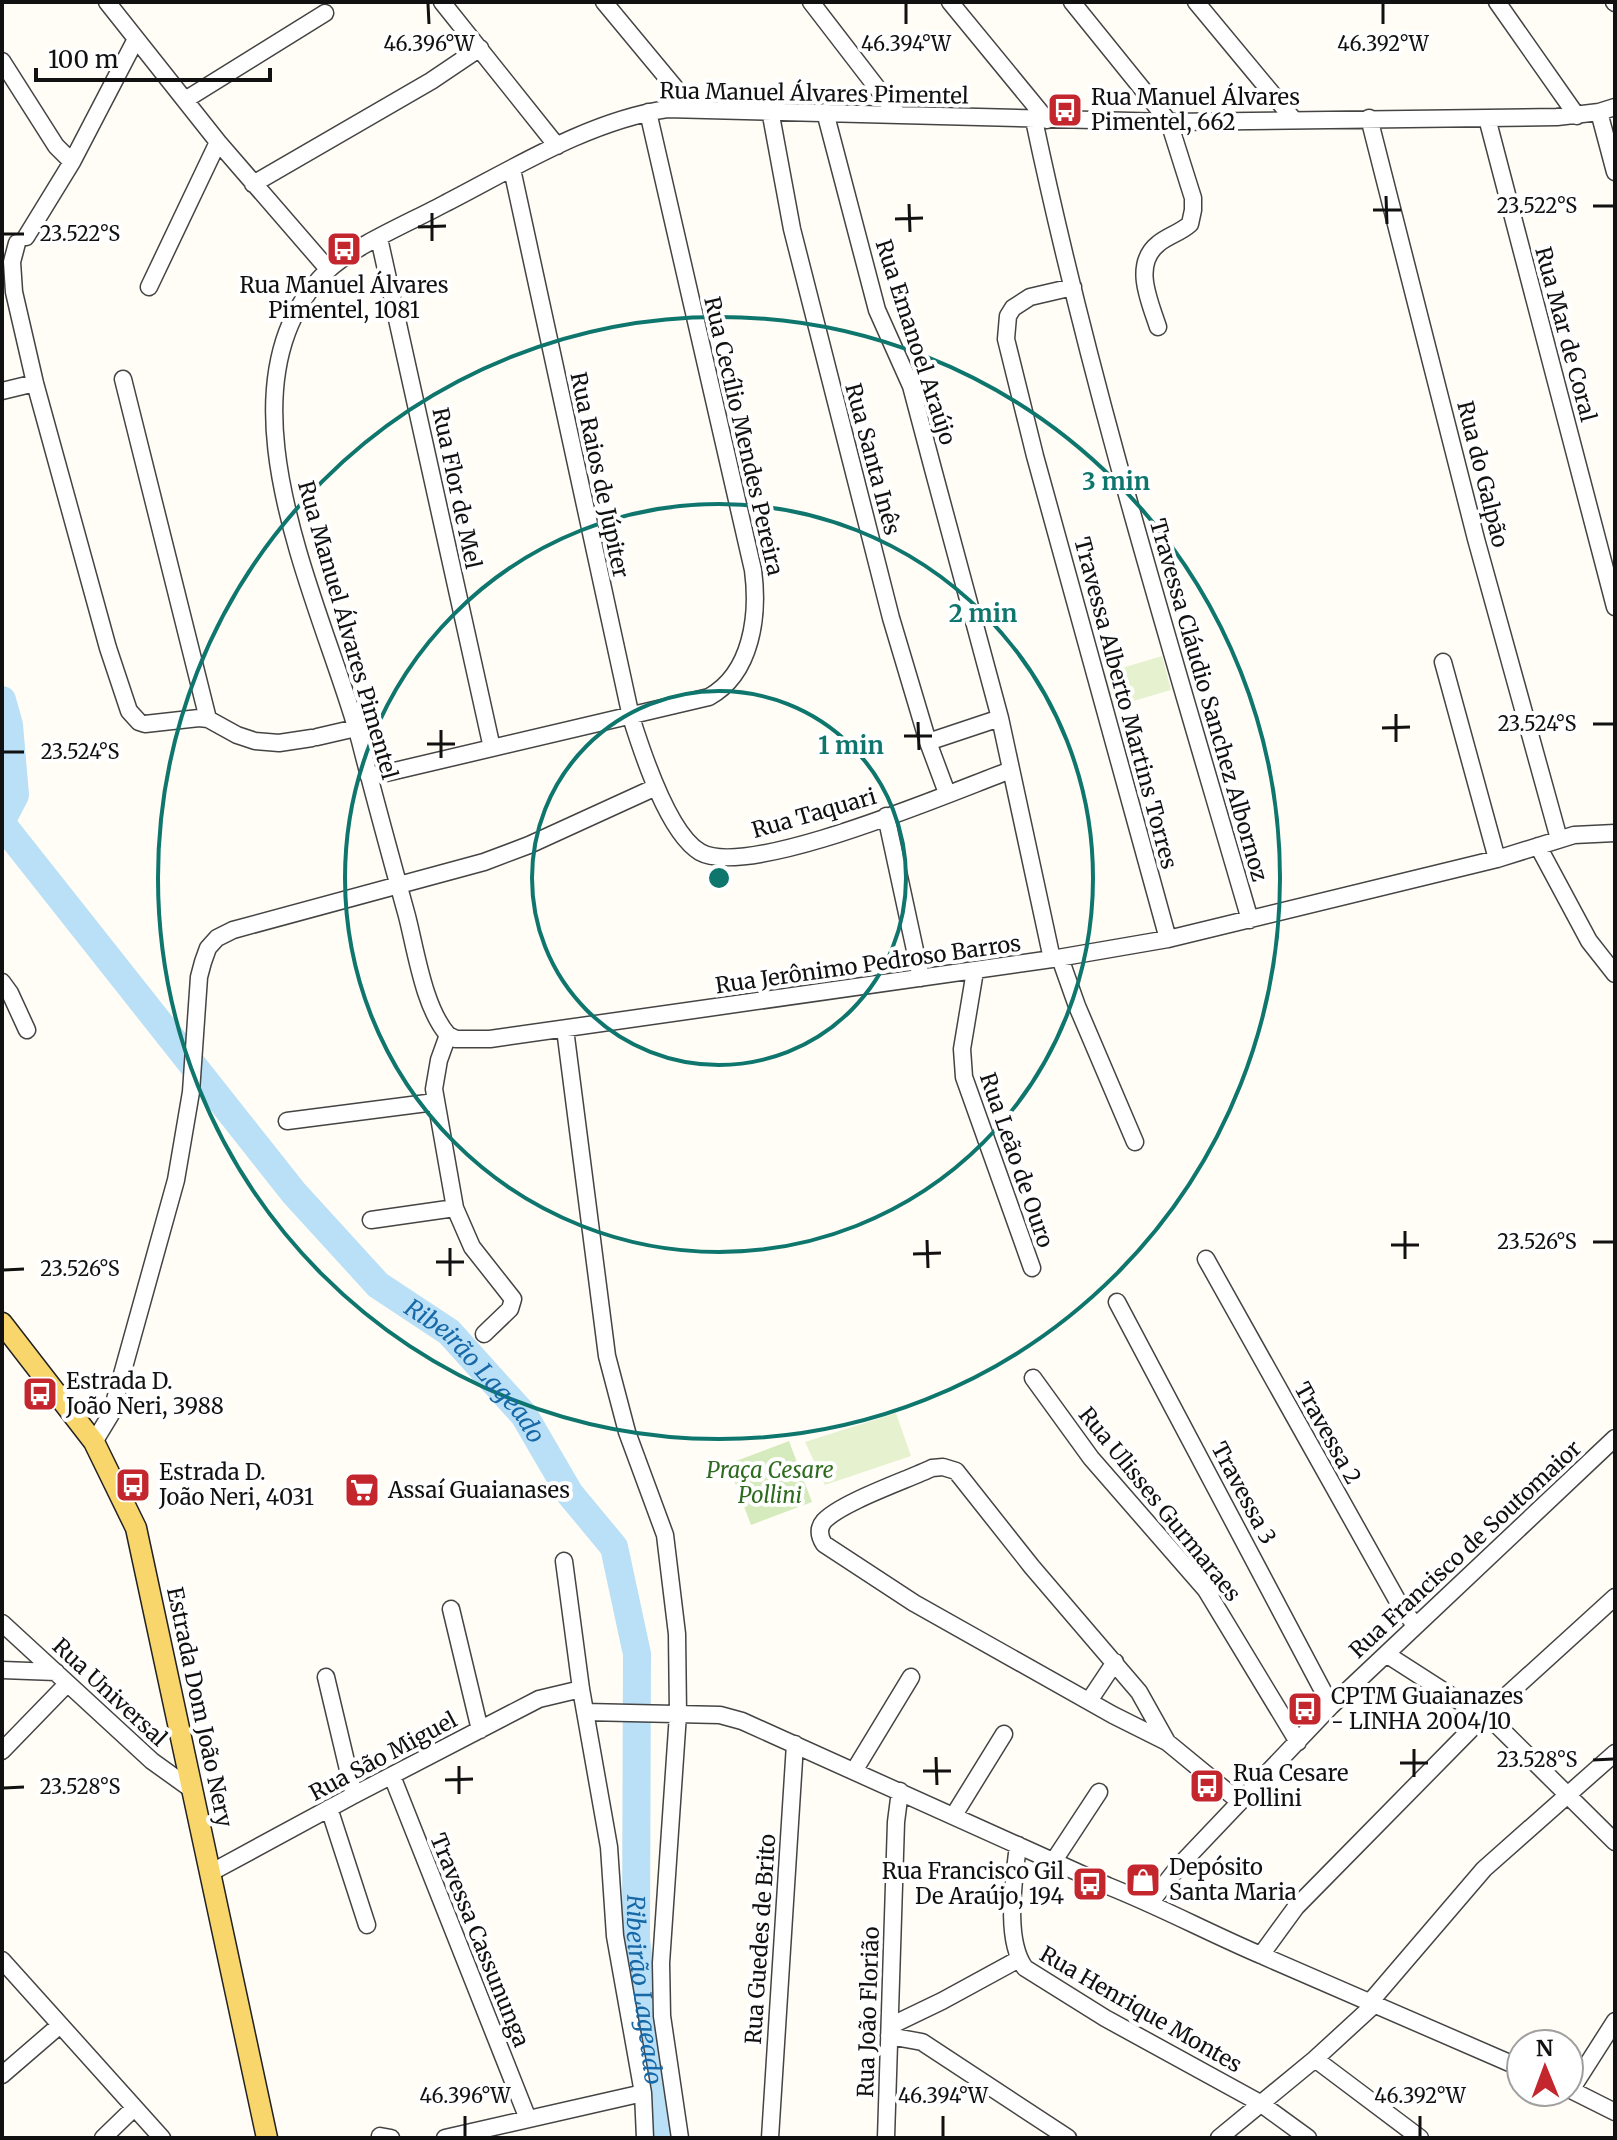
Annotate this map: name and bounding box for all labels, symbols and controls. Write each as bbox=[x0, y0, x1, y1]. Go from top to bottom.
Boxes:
text: 46.396°W bbox=[383, 31, 476, 56]
text: 46.394°W bbox=[861, 31, 952, 56]
text: 46.392°W bbox=[1337, 31, 1430, 56]
scale bar bbox=[36, 32, 270, 82]
text: 100 m bbox=[48, 44, 119, 75]
street label: Rua Manuel Álvares Pimentel bbox=[659, 75, 969, 110]
place label: Rua Manuel Álvares Pimentel, 662 bbox=[1091, 82, 1300, 136]
bus stop icon: Rua Manuel Álvares Pimentel, 662 bbox=[1046, 91, 1084, 129]
text: 23.522°S bbox=[1497, 193, 1577, 218]
text: 23.522°S bbox=[40, 221, 120, 246]
bus stop icon: Rua Manuel Álvares Pimentel, 1081 bbox=[325, 230, 363, 268]
street label: Rua Emanoel Araújo bbox=[870, 236, 963, 448]
street label: Rua Mar de Coral bbox=[1529, 243, 1603, 425]
place label: Rua Manuel Álvares Pimentel, 1081 bbox=[240, 270, 448, 324]
street label: Rua Cecílio Mendes Pereira bbox=[698, 294, 790, 578]
street label: Rua Raios de Júpiter bbox=[565, 370, 636, 581]
street label: Rua Santa Inês bbox=[839, 380, 907, 538]
street label: Rua do Galpão bbox=[1451, 398, 1515, 550]
street label: Rua Flor de Mel bbox=[426, 405, 488, 571]
text: 3 min bbox=[1082, 466, 1150, 497]
street label: Rua Manuel Álvares Pimentel bbox=[292, 477, 405, 783]
street label: Travessa Cláudio Sanchez Albornoz bbox=[1144, 516, 1274, 884]
street label: Travessa Alberto Martins Torres bbox=[1068, 534, 1184, 872]
text: 2 min bbox=[949, 598, 1017, 629]
text: 23.524°S bbox=[1498, 711, 1576, 736]
text: 1 min bbox=[818, 730, 884, 761]
text: 23.524°S bbox=[41, 739, 119, 764]
street label: Rua Taquari bbox=[748, 782, 880, 844]
centre of rings bbox=[705, 864, 733, 892]
street label: Rua Jerônimo Pedroso Barros bbox=[713, 929, 1023, 999]
street label: Rua Leão de Ouro bbox=[974, 1069, 1060, 1251]
text: 23.526°S bbox=[1497, 1229, 1577, 1254]
text: 23.526°S bbox=[40, 1256, 120, 1281]
water label: Ribeirão Lageado bbox=[399, 1292, 552, 1448]
place label: Estrada D. João Neri, 3988 bbox=[65, 1367, 224, 1420]
bus stop icon: Estrada D. João Neri, 3988 bbox=[21, 1375, 59, 1413]
street label: Travessa 2 bbox=[1289, 1377, 1367, 1489]
street label: Rua Ulisses Gurmaraes bbox=[1073, 1401, 1247, 1607]
street label: Rua Francisco de Soutomaior bbox=[1343, 1434, 1587, 1664]
street label: Travessa 3 bbox=[1205, 1437, 1283, 1549]
park label: Praça Cesare Pollini bbox=[706, 1456, 834, 1509]
place label: Estrada D. João Neri, 4031 bbox=[158, 1458, 314, 1511]
bus stop icon: Estrada D. João Neri, 4031 bbox=[114, 1466, 152, 1504]
supermarket icon: Assaí Guaianases bbox=[343, 1471, 381, 1509]
place label: Assaí Guaianases bbox=[387, 1476, 570, 1504]
street label: Estrada Dom João Nery bbox=[161, 1584, 239, 1830]
street label: Rua Universal bbox=[47, 1632, 173, 1752]
place label: CPTM Guaianazes - LINHA 2004/10 bbox=[1331, 1682, 1524, 1735]
bus stop icon: CPTM Guaianazes - LINHA 2004/10 bbox=[1286, 1690, 1324, 1728]
street label: Rua São Miguel bbox=[304, 1705, 462, 1807]
text: 23.528°S bbox=[1497, 1747, 1577, 1772]
place label: Rua Cesare Pollini bbox=[1233, 1759, 1348, 1812]
bus stop icon: Rua Cesare Pollini bbox=[1188, 1767, 1226, 1805]
text: 23.528°S bbox=[40, 1774, 120, 1799]
street label: Travessa Cassununga bbox=[424, 1829, 536, 2051]
street label: Rua Guedes de Brito bbox=[739, 1833, 781, 2045]
place label: Depósito Santa Maria bbox=[1169, 1853, 1297, 1906]
place label: Rua Francisco Gil De Araújo, 194 bbox=[882, 1857, 1064, 1910]
shop icon: Depósito Santa Maria bbox=[1124, 1861, 1162, 1899]
bus stop icon: Rua Francisco Gil De Araújo, 194 bbox=[1071, 1865, 1109, 1903]
water label: Ribeirão Lageado bbox=[620, 1894, 670, 2086]
street label: Rua João Florião bbox=[851, 1926, 885, 2098]
street label: Rua Henrique Montes bbox=[1035, 1940, 1247, 2078]
north arrow bbox=[1505, 2028, 1585, 2108]
text: N bbox=[1536, 2034, 1554, 2062]
text: 46.396°W bbox=[419, 2083, 512, 2108]
text: 46.394°W bbox=[898, 2083, 989, 2108]
text: 46.392°W bbox=[1374, 2083, 1467, 2108]

